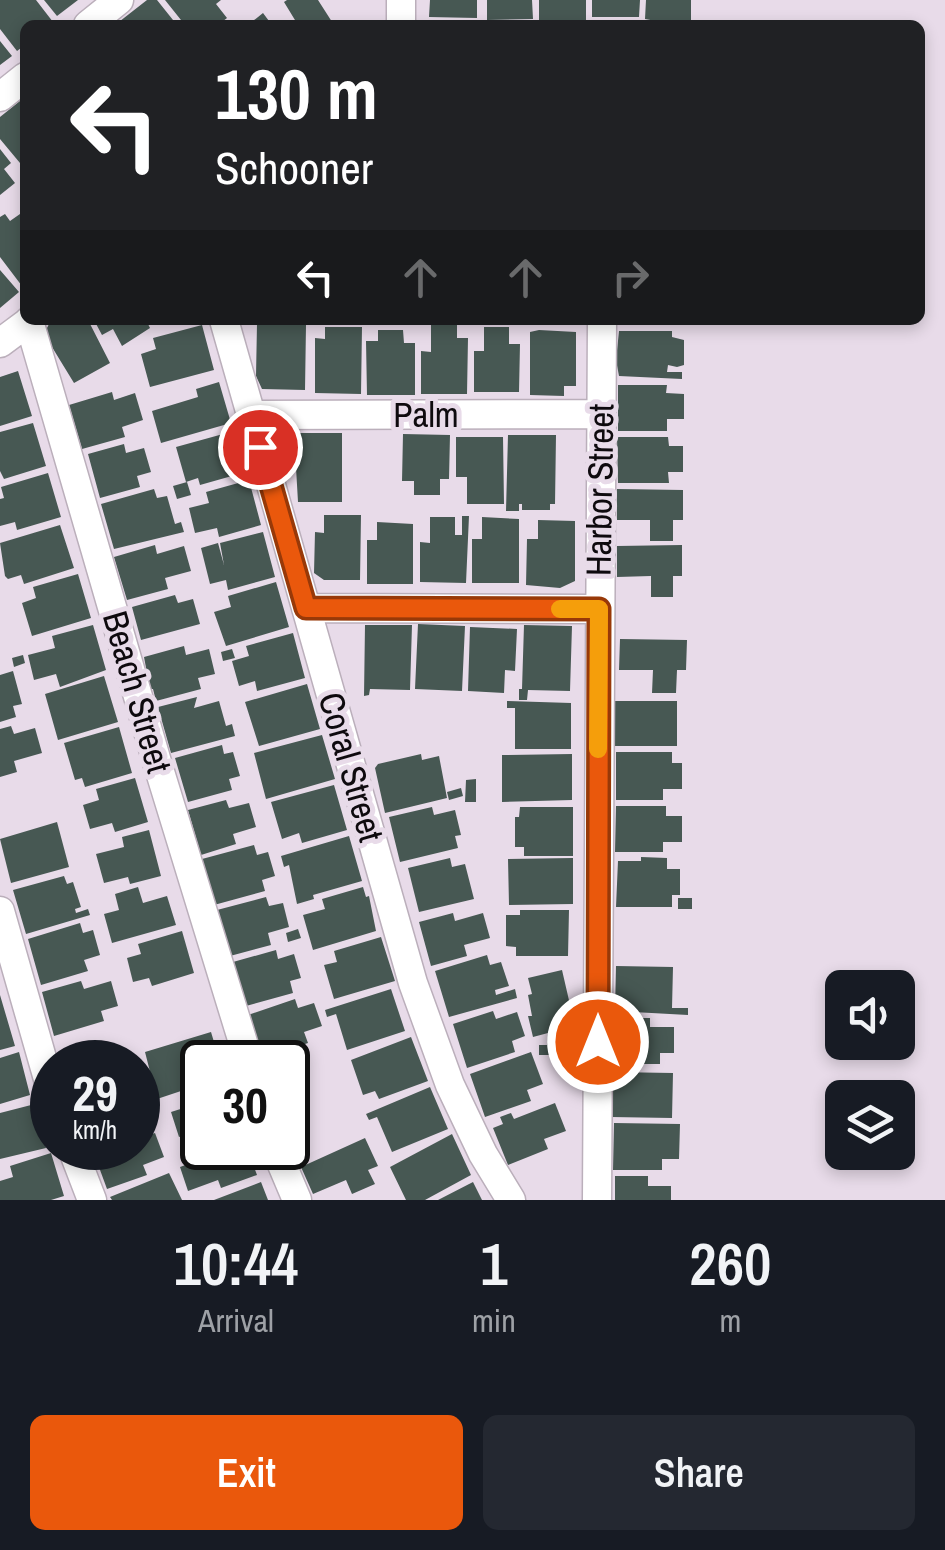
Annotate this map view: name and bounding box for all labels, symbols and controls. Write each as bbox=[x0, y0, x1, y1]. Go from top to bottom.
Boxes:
text: 130 m bbox=[215, 47, 378, 141]
icon: left bbox=[50, 60, 180, 190]
text: Schooner bbox=[215, 137, 373, 198]
icon: left bbox=[288, 250, 343, 305]
icon: ahead bbox=[393, 250, 448, 305]
icon: ahead bbox=[498, 250, 553, 305]
icon: right bbox=[603, 250, 658, 305]
street label: Palm bbox=[393, 391, 459, 438]
street label: Harbor Street bbox=[575, 403, 625, 577]
pin bbox=[218, 405, 303, 490]
icon: arrive bbox=[233, 420, 288, 475]
street label: Beach Street bbox=[92, 606, 183, 778]
street label: Coral Street bbox=[308, 687, 395, 847]
map controls bbox=[825, 970, 915, 1170]
button: sound bbox=[825, 970, 915, 1060]
position arrow bbox=[546, 990, 650, 1094]
speed limit sign: 30 bbox=[180, 1040, 310, 1170]
text: 29 bbox=[72, 1059, 118, 1127]
button: layers bbox=[825, 1080, 915, 1170]
text: km/h bbox=[73, 1113, 117, 1147]
text: 10:44 bbox=[174, 1223, 298, 1304]
text: 1 bbox=[480, 1223, 508, 1304]
text: 260 bbox=[689, 1223, 771, 1304]
text: Arrival bbox=[198, 1299, 274, 1342]
text: min bbox=[472, 1299, 516, 1342]
text: m bbox=[719, 1299, 741, 1342]
button: Exit bbox=[30, 1415, 463, 1530]
button: Share bbox=[483, 1415, 915, 1530]

